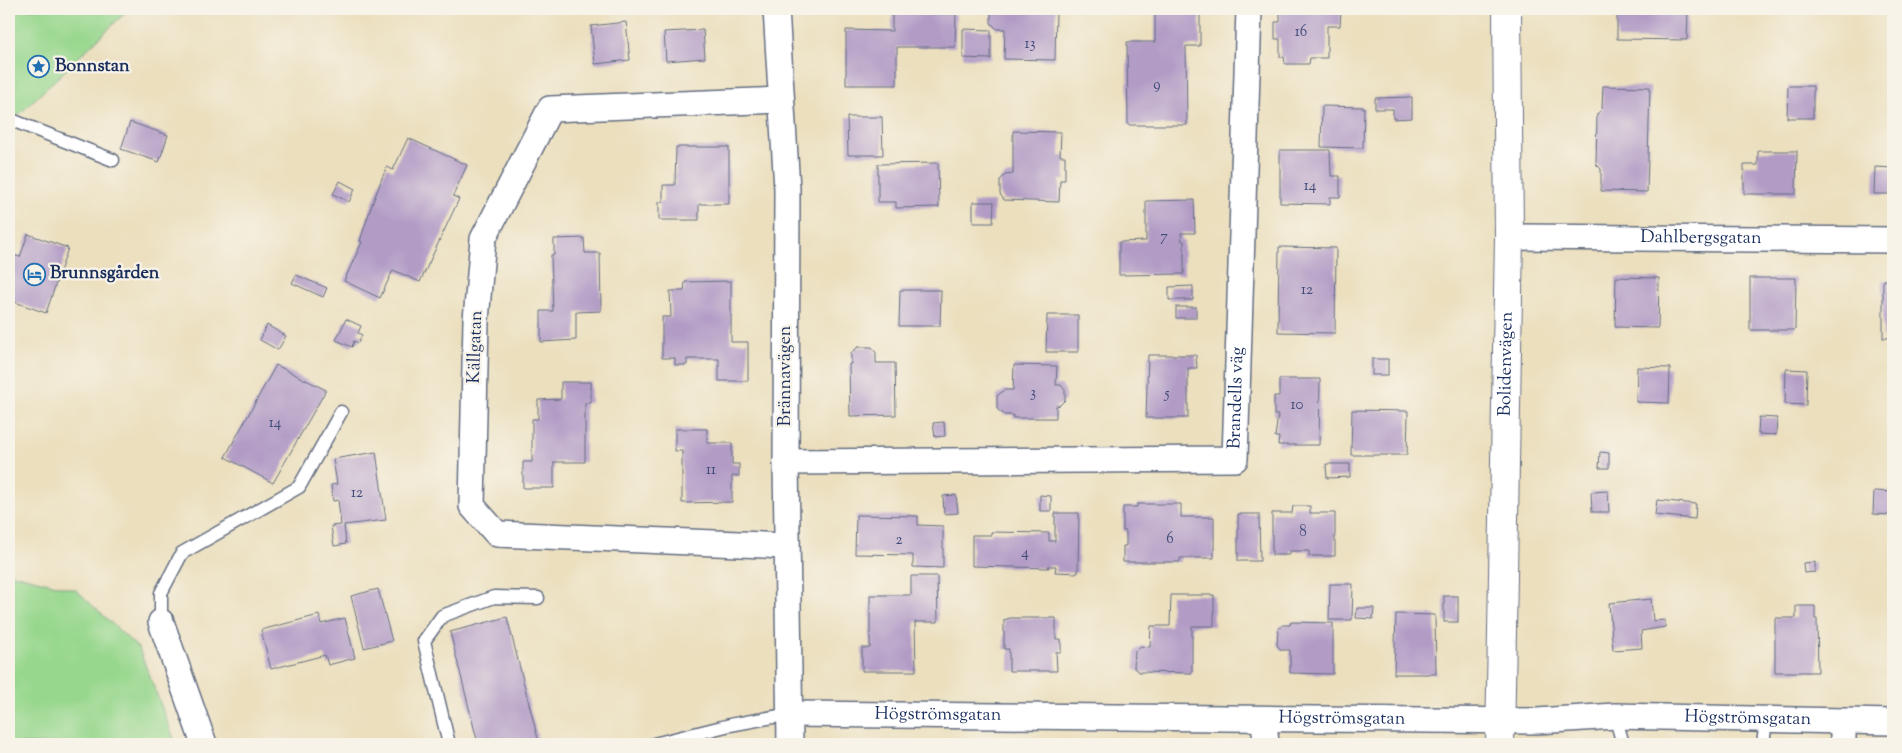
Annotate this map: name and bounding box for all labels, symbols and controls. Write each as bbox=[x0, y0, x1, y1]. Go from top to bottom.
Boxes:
house number: 16 bbox=[1295, 22, 1307, 43]
house number: 13 bbox=[1024, 34, 1036, 55]
place label: Bonnstan bbox=[55, 54, 130, 80]
place icon: Bonnstan bbox=[27, 55, 51, 79]
house number: 9 bbox=[1153, 75, 1161, 96]
house number: 14 bbox=[1304, 176, 1317, 197]
street label: Dahlbergsgatan bbox=[1640, 225, 1762, 252]
house number: 7 bbox=[1160, 227, 1168, 248]
place label: Brunnsgården bbox=[50, 261, 160, 287]
hotel icon: Brunnsgården bbox=[22, 262, 46, 286]
house number: 12 bbox=[1301, 280, 1313, 301]
street label: Källgatan bbox=[462, 310, 490, 384]
street label: Bolidenvägen bbox=[1493, 311, 1521, 417]
street label: Brännavägen bbox=[773, 325, 799, 426]
street label: Brandells väg bbox=[1222, 346, 1251, 450]
house number: 3 bbox=[1030, 383, 1036, 404]
house number: 5 bbox=[1163, 384, 1170, 405]
house number: 10 bbox=[1291, 395, 1304, 416]
house number: 14 bbox=[269, 413, 282, 434]
house number: 11 bbox=[706, 460, 716, 481]
house number: 12 bbox=[351, 483, 363, 504]
house number: 8 bbox=[1299, 522, 1307, 543]
house number: 6 bbox=[1166, 529, 1174, 550]
house number: 2 bbox=[895, 530, 903, 551]
house number: 4 bbox=[1021, 543, 1029, 564]
street label: Högströmsgatan bbox=[874, 702, 1002, 729]
street label: Högströmsgatan bbox=[1684, 705, 1812, 733]
street label: Högströmsgatan bbox=[1278, 706, 1406, 733]

